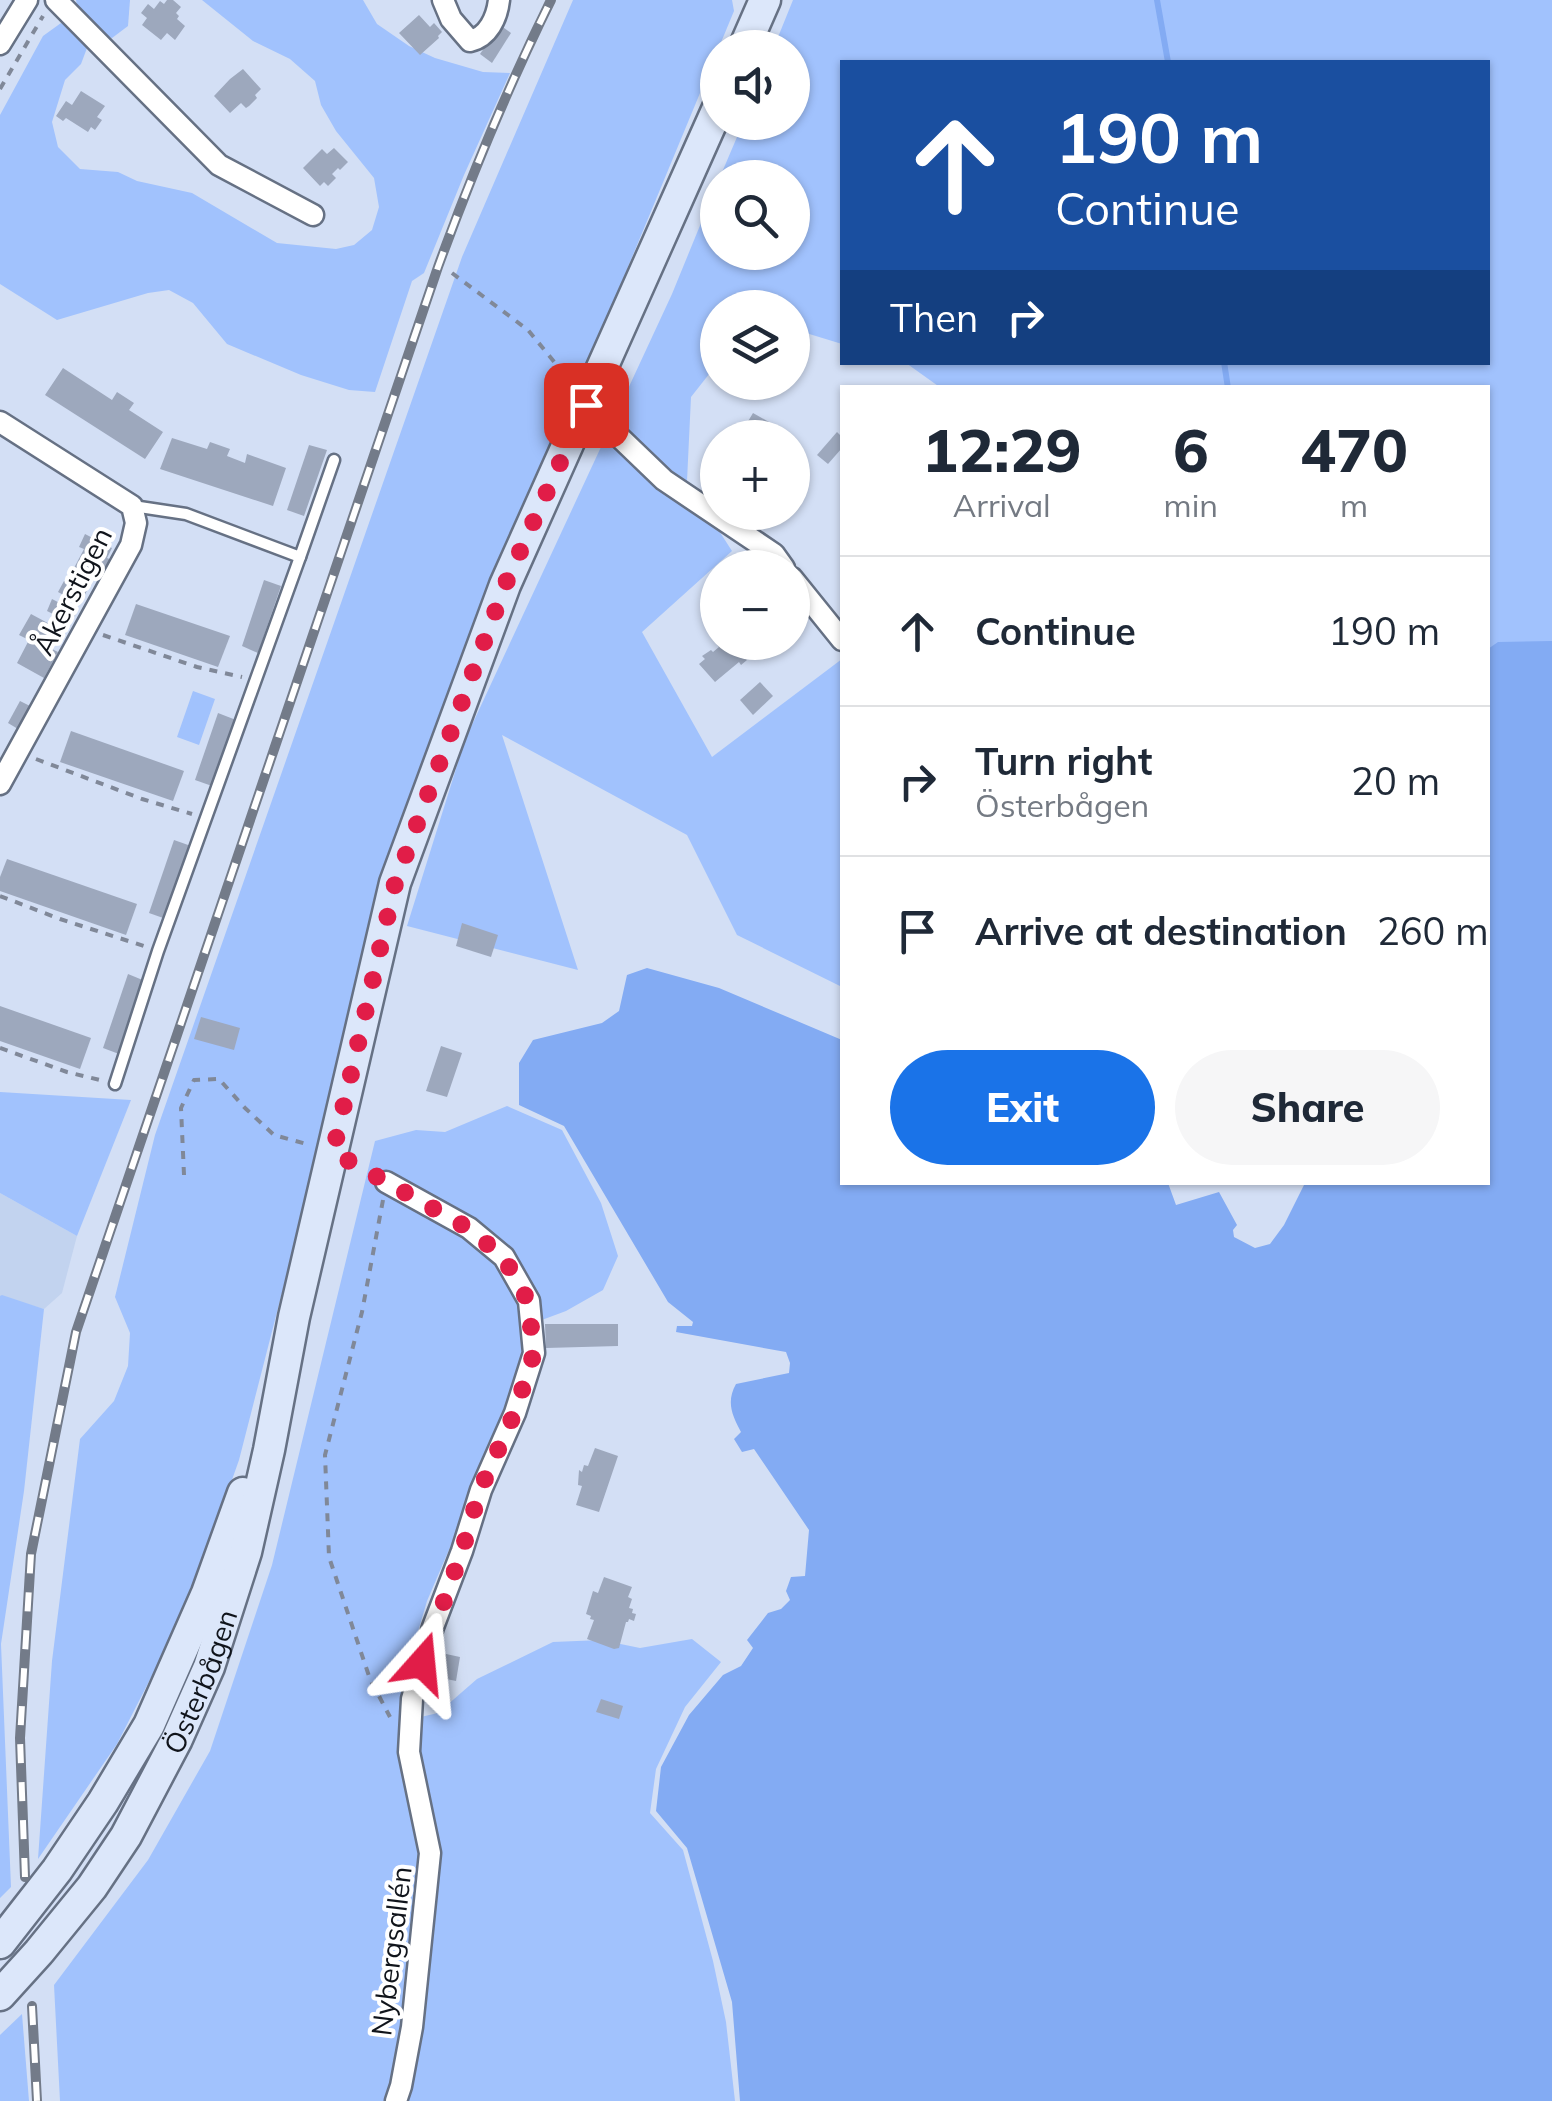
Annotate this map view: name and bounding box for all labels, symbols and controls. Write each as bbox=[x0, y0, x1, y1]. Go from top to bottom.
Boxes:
map controls bbox=[700, 30, 810, 660]
button: sound bbox=[700, 30, 810, 140]
text: 190 m bbox=[1055, 93, 1263, 181]
icon: ahead bbox=[890, 100, 1020, 230]
button: search bbox=[700, 160, 810, 270]
text: Continue bbox=[1055, 180, 1240, 236]
button: layers bbox=[700, 290, 810, 400]
icon: right bbox=[998, 290, 1053, 345]
text: Then bbox=[890, 294, 978, 342]
pin bbox=[544, 363, 629, 448]
icon: arrive bbox=[559, 378, 614, 433]
text: 12:29 bbox=[922, 412, 1082, 487]
text: 6 bbox=[1173, 412, 1209, 487]
text: 470 bbox=[1300, 412, 1408, 487]
button: + bbox=[700, 420, 810, 530]
text: Arrival bbox=[953, 485, 1051, 525]
text: min bbox=[1164, 485, 1218, 525]
text: m bbox=[1340, 485, 1368, 525]
street label: Åkerstigen bbox=[25, 521, 119, 661]
button: − bbox=[700, 550, 810, 660]
icon: ahead bbox=[890, 604, 945, 659]
text: Continue bbox=[975, 607, 1136, 655]
text: 190 m bbox=[1328, 607, 1440, 655]
text: Turn right bbox=[975, 737, 1152, 785]
icon: right bbox=[890, 754, 945, 809]
text: 20 m bbox=[1351, 757, 1440, 805]
text: Österbågen bbox=[975, 785, 1149, 825]
icon: arrive bbox=[890, 904, 945, 959]
text: Arrive at destination bbox=[975, 907, 1347, 955]
text: 260 m bbox=[1377, 907, 1489, 955]
button: Exit bbox=[890, 1050, 1155, 1165]
button: Share bbox=[1175, 1050, 1440, 1165]
street label: Österbågen bbox=[155, 1605, 244, 1760]
position arrow bbox=[370, 1611, 474, 1715]
street label: Nybergsallén bbox=[363, 1864, 419, 2038]

